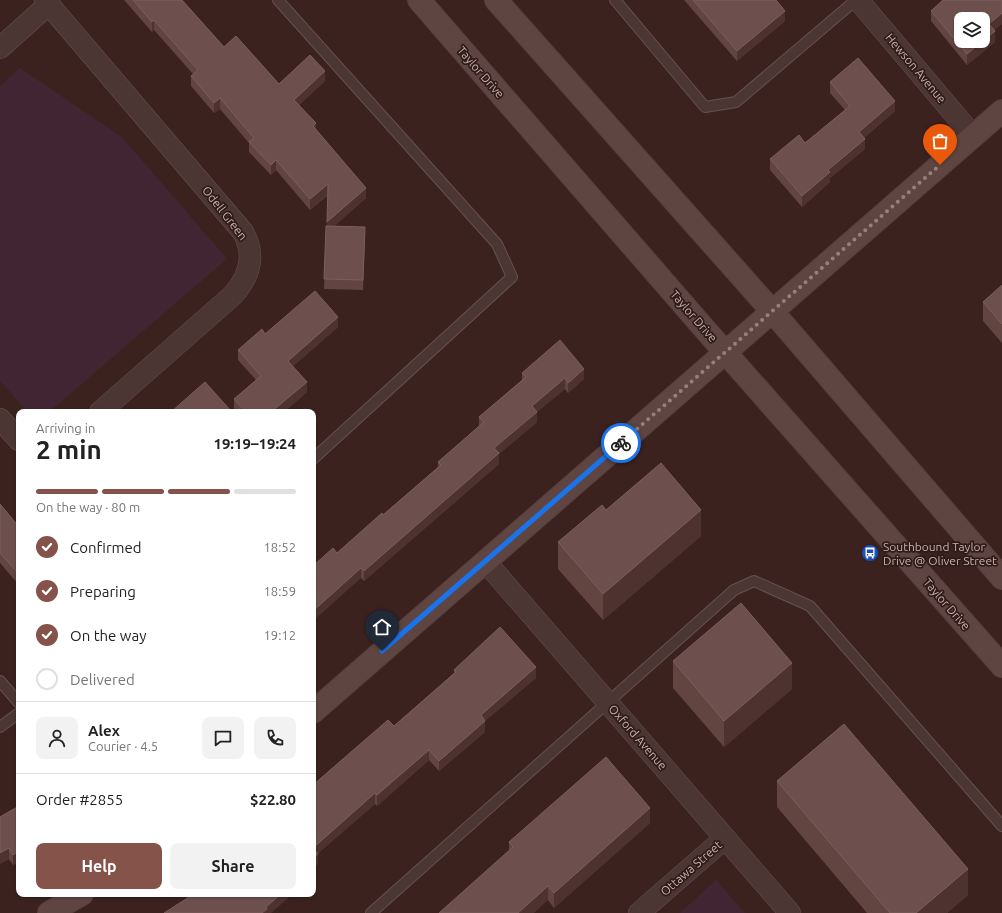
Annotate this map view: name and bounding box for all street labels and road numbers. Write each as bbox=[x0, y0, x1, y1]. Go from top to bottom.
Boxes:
street label: Hewson Avenue bbox=[883, 31, 949, 105]
street label: Taylor Drive bbox=[455, 44, 507, 100]
street label: Odell Green bbox=[200, 184, 250, 242]
street label: Taylor Drive bbox=[668, 288, 720, 344]
street label: Taylor Drive bbox=[921, 576, 973, 632]
street label: Oxford Avenue bbox=[606, 702, 670, 772]
street label: Ottawa Street bbox=[658, 838, 724, 898]

